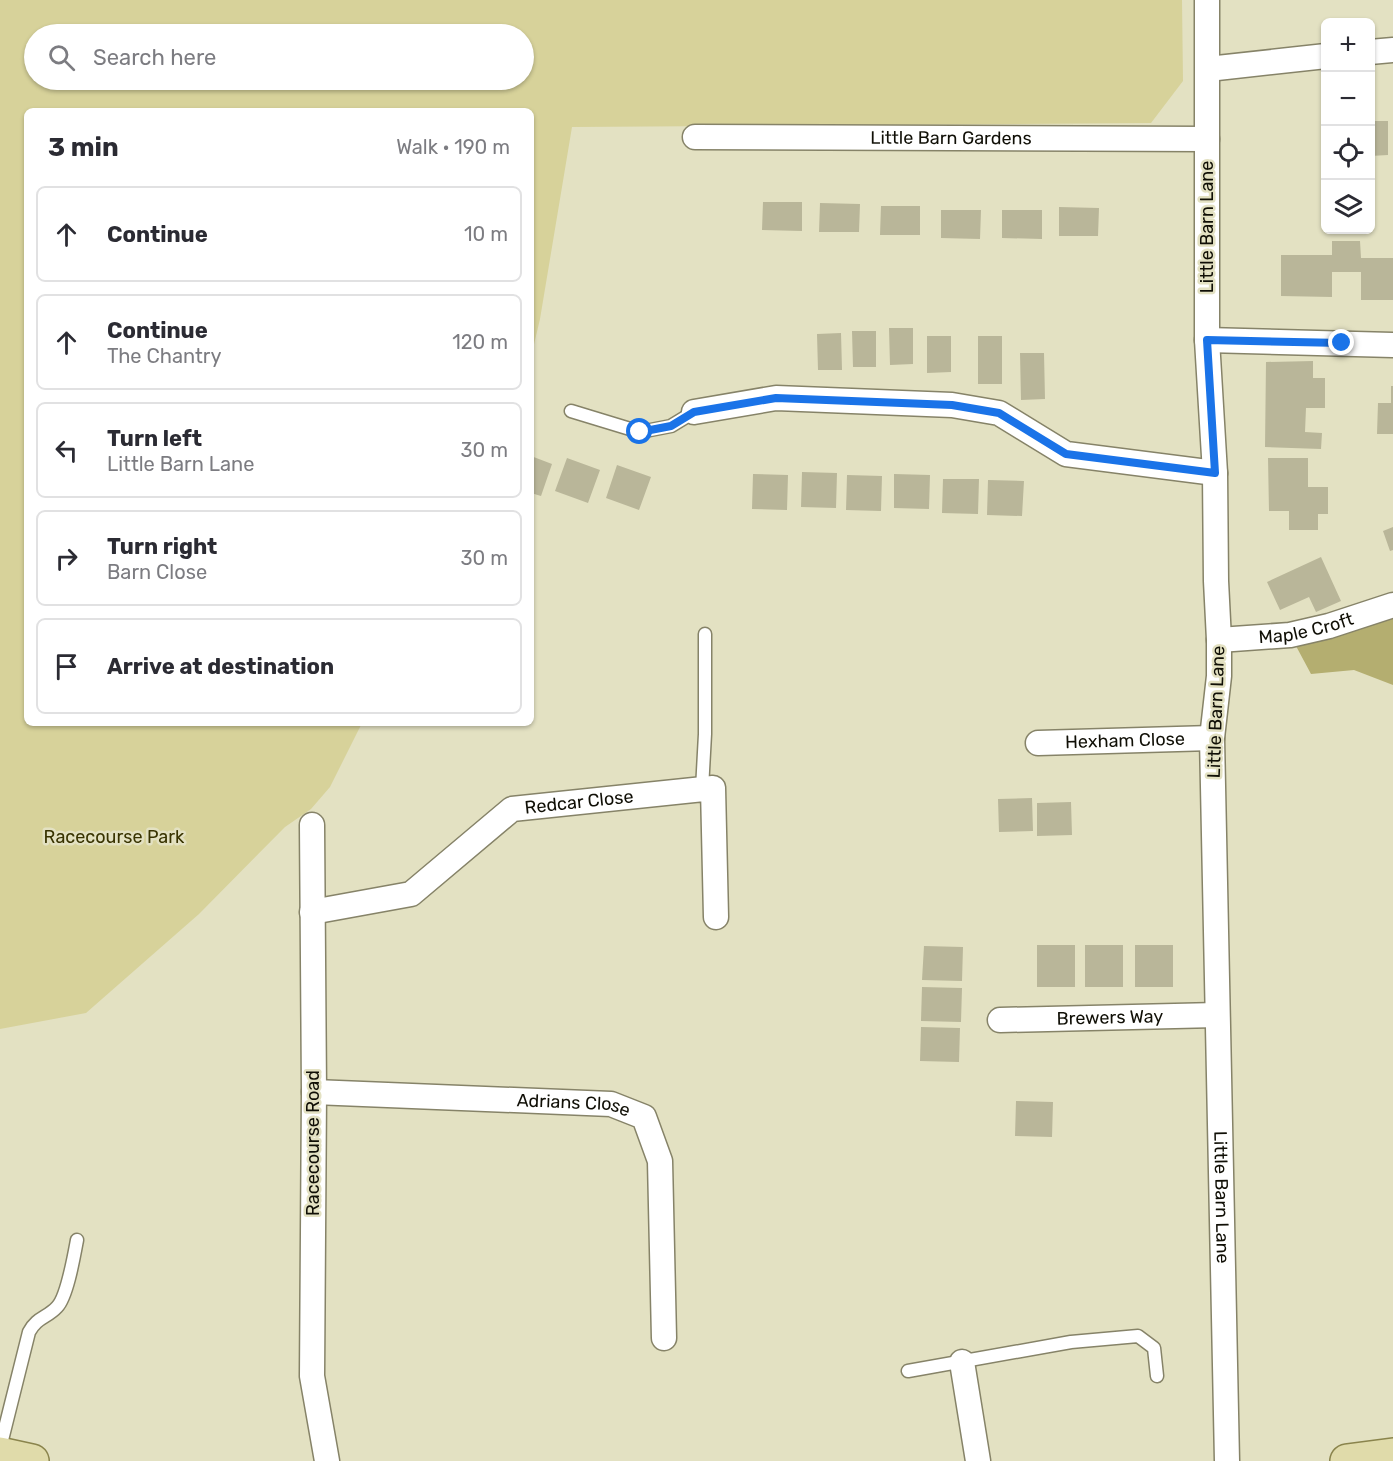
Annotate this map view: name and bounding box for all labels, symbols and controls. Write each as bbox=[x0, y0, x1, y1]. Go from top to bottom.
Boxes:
map controls bbox=[1321, 18, 1375, 234]
button: + bbox=[1321, 18, 1375, 72]
search box bbox=[24, 24, 534, 90]
icon: search bbox=[45, 41, 78, 74]
text: Search here bbox=[93, 44, 216, 71]
button: − bbox=[1321, 72, 1375, 126]
button: locate bbox=[1321, 126, 1375, 180]
street label: Little Barn Gardens bbox=[870, 127, 1032, 149]
text: 3 min bbox=[48, 132, 119, 163]
text: Walk · 190 m bbox=[396, 135, 510, 159]
street label: Little Barn Lane bbox=[1196, 161, 1218, 293]
button: layers bbox=[1321, 180, 1375, 234]
icon: ahead bbox=[50, 218, 83, 251]
text: Continue bbox=[107, 221, 208, 248]
text: 10 m bbox=[464, 222, 508, 246]
text: Continue bbox=[107, 317, 208, 344]
icon: ahead bbox=[50, 326, 83, 359]
route end bbox=[1328, 329, 1354, 355]
text: 120 m bbox=[452, 330, 508, 354]
text: The Chantry bbox=[107, 344, 221, 368]
route start bbox=[626, 418, 652, 444]
text: Turn left bbox=[107, 425, 202, 452]
icon: left bbox=[50, 434, 83, 467]
text: 30 m bbox=[461, 438, 508, 462]
text: Little Barn Lane bbox=[107, 452, 254, 476]
text: Turn right bbox=[107, 533, 217, 560]
icon: right bbox=[50, 542, 83, 575]
text: 30 m bbox=[461, 546, 508, 570]
text: Barn Close bbox=[107, 560, 207, 584]
street label: Maple Croft bbox=[1258, 608, 1356, 648]
street label: Little Barn Lane bbox=[1203, 645, 1229, 779]
icon: arrive bbox=[50, 650, 83, 683]
text: Arrive at destination bbox=[107, 653, 334, 680]
street label: Hexham Close bbox=[1065, 728, 1185, 753]
street label: Redcar Close bbox=[524, 785, 634, 819]
park label: Racecourse Park bbox=[44, 826, 185, 848]
street label: Brewers Way bbox=[1056, 1005, 1164, 1030]
street label: Racecourse Road bbox=[302, 1070, 324, 1216]
street label: Adrians Close bbox=[516, 1089, 634, 1122]
street label: Little Barn Lane bbox=[1209, 1131, 1234, 1264]

